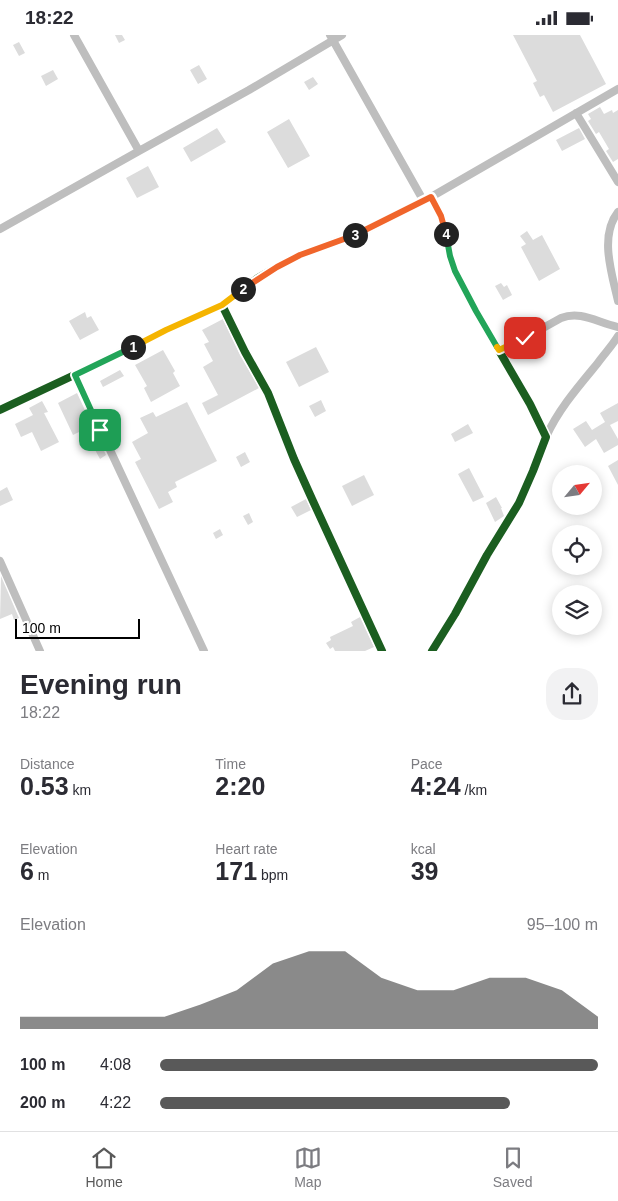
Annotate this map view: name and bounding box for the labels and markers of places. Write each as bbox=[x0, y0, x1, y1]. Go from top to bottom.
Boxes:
pin: 4 bbox=[434, 221, 458, 247]
pin: 3 bbox=[342, 223, 368, 247]
pin: 2 bbox=[230, 277, 256, 301]
pin bbox=[504, 317, 546, 359]
pin: 1 bbox=[120, 335, 146, 359]
pin bbox=[79, 409, 121, 451]

